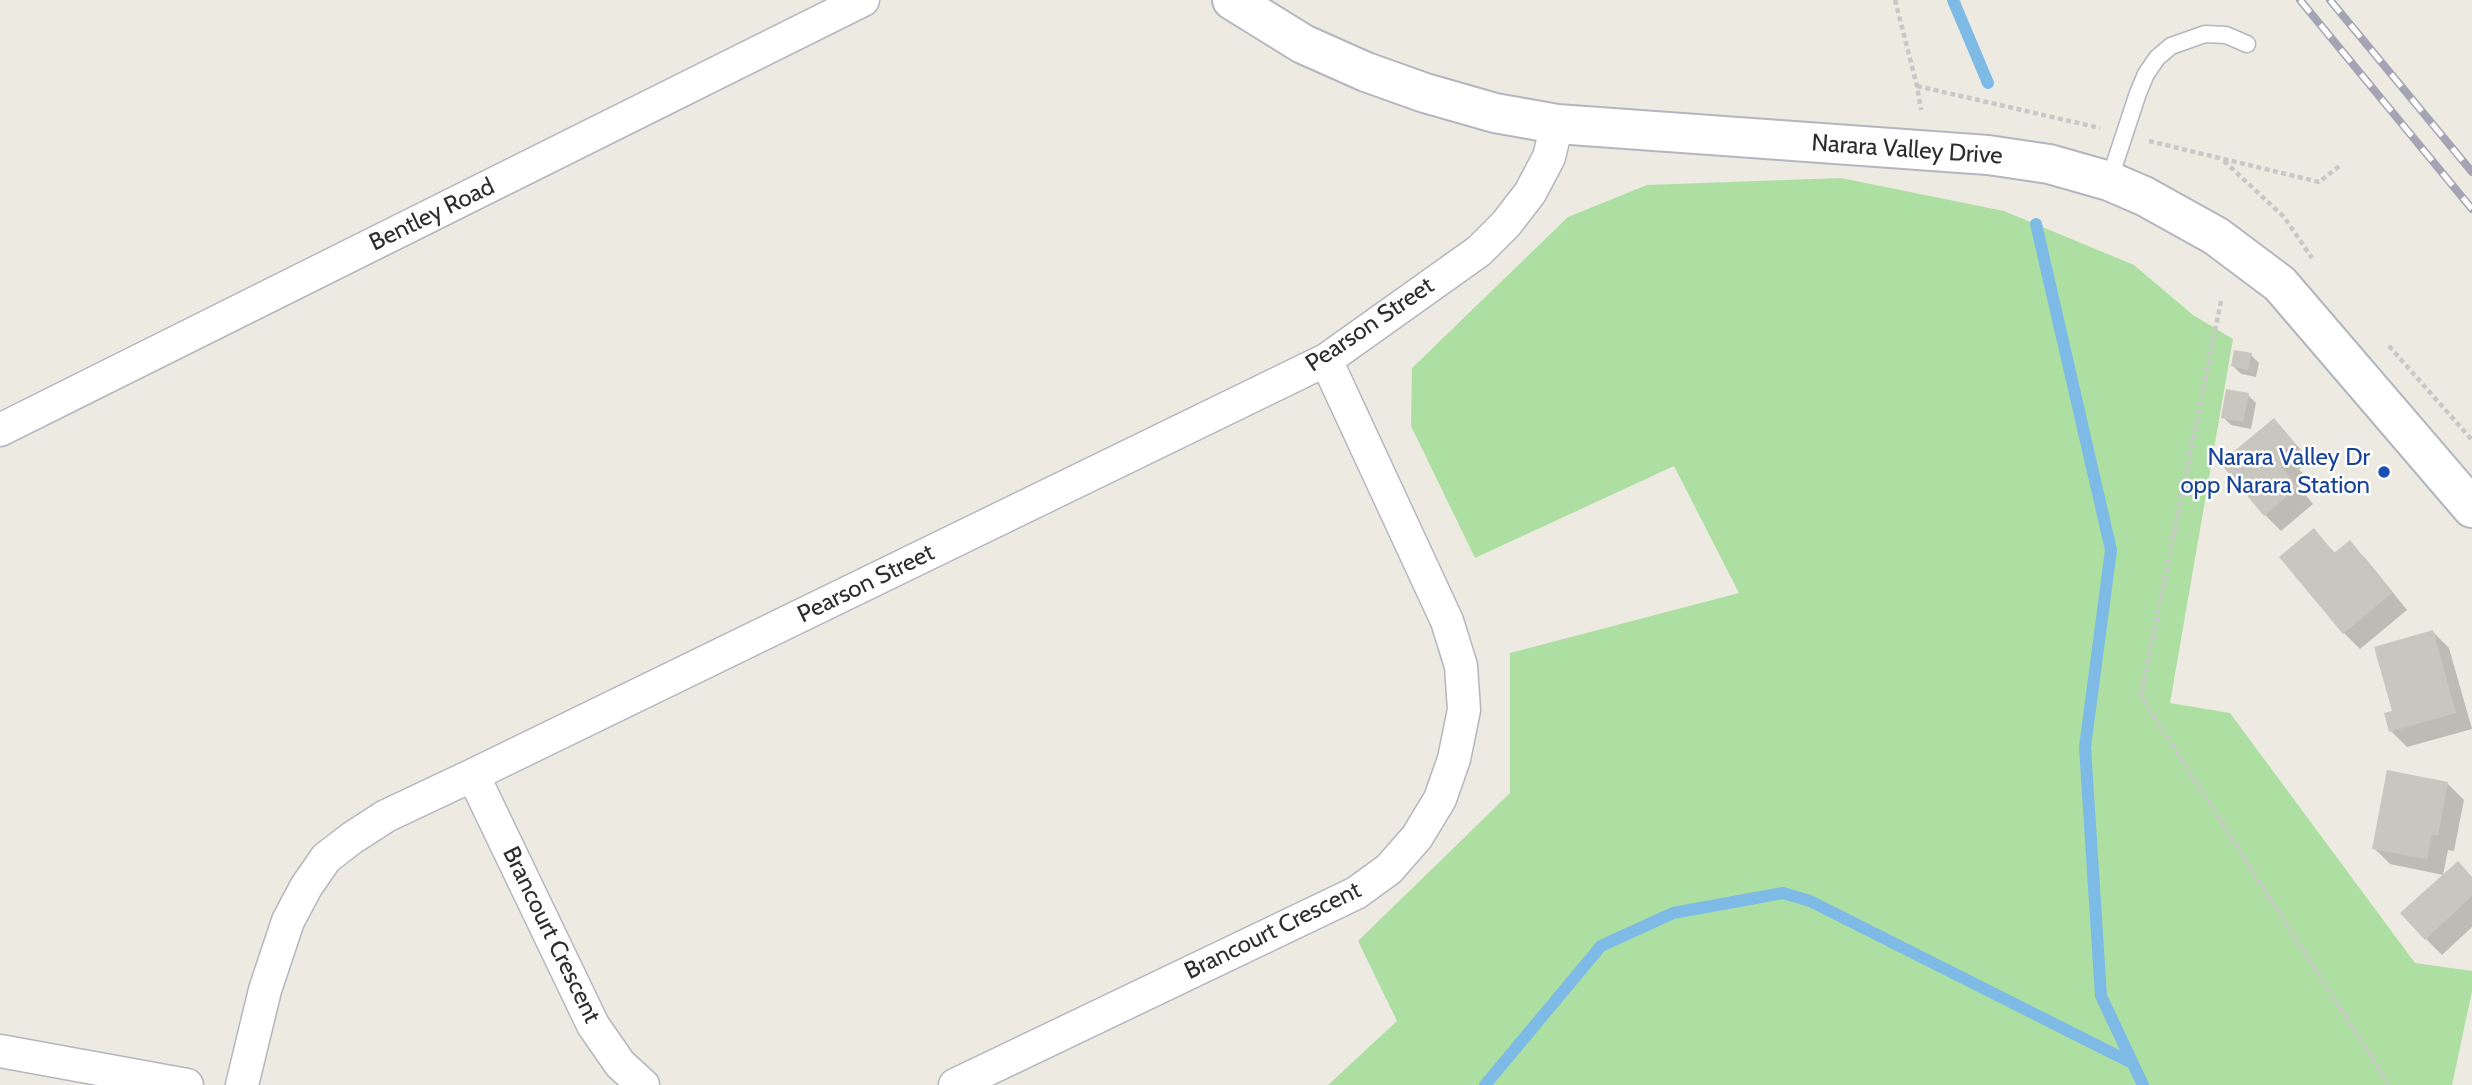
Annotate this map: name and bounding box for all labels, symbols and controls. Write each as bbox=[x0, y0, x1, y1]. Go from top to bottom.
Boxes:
street label: Narara Valley Drive bbox=[1811, 129, 2003, 171]
street label: Bentley Road bbox=[365, 172, 499, 258]
street label: Pearson Street bbox=[1300, 272, 1440, 378]
place label: Narara Valley Dr opp Narara Station bbox=[2180, 444, 2370, 500]
marker: Narara Valley Dr opp Narara Station bbox=[2376, 464, 2392, 480]
street label: Pearson Street bbox=[793, 539, 939, 629]
street label: Brancourt Crescent bbox=[496, 842, 606, 1028]
street label: Brancourt Crescent bbox=[1180, 876, 1366, 986]

